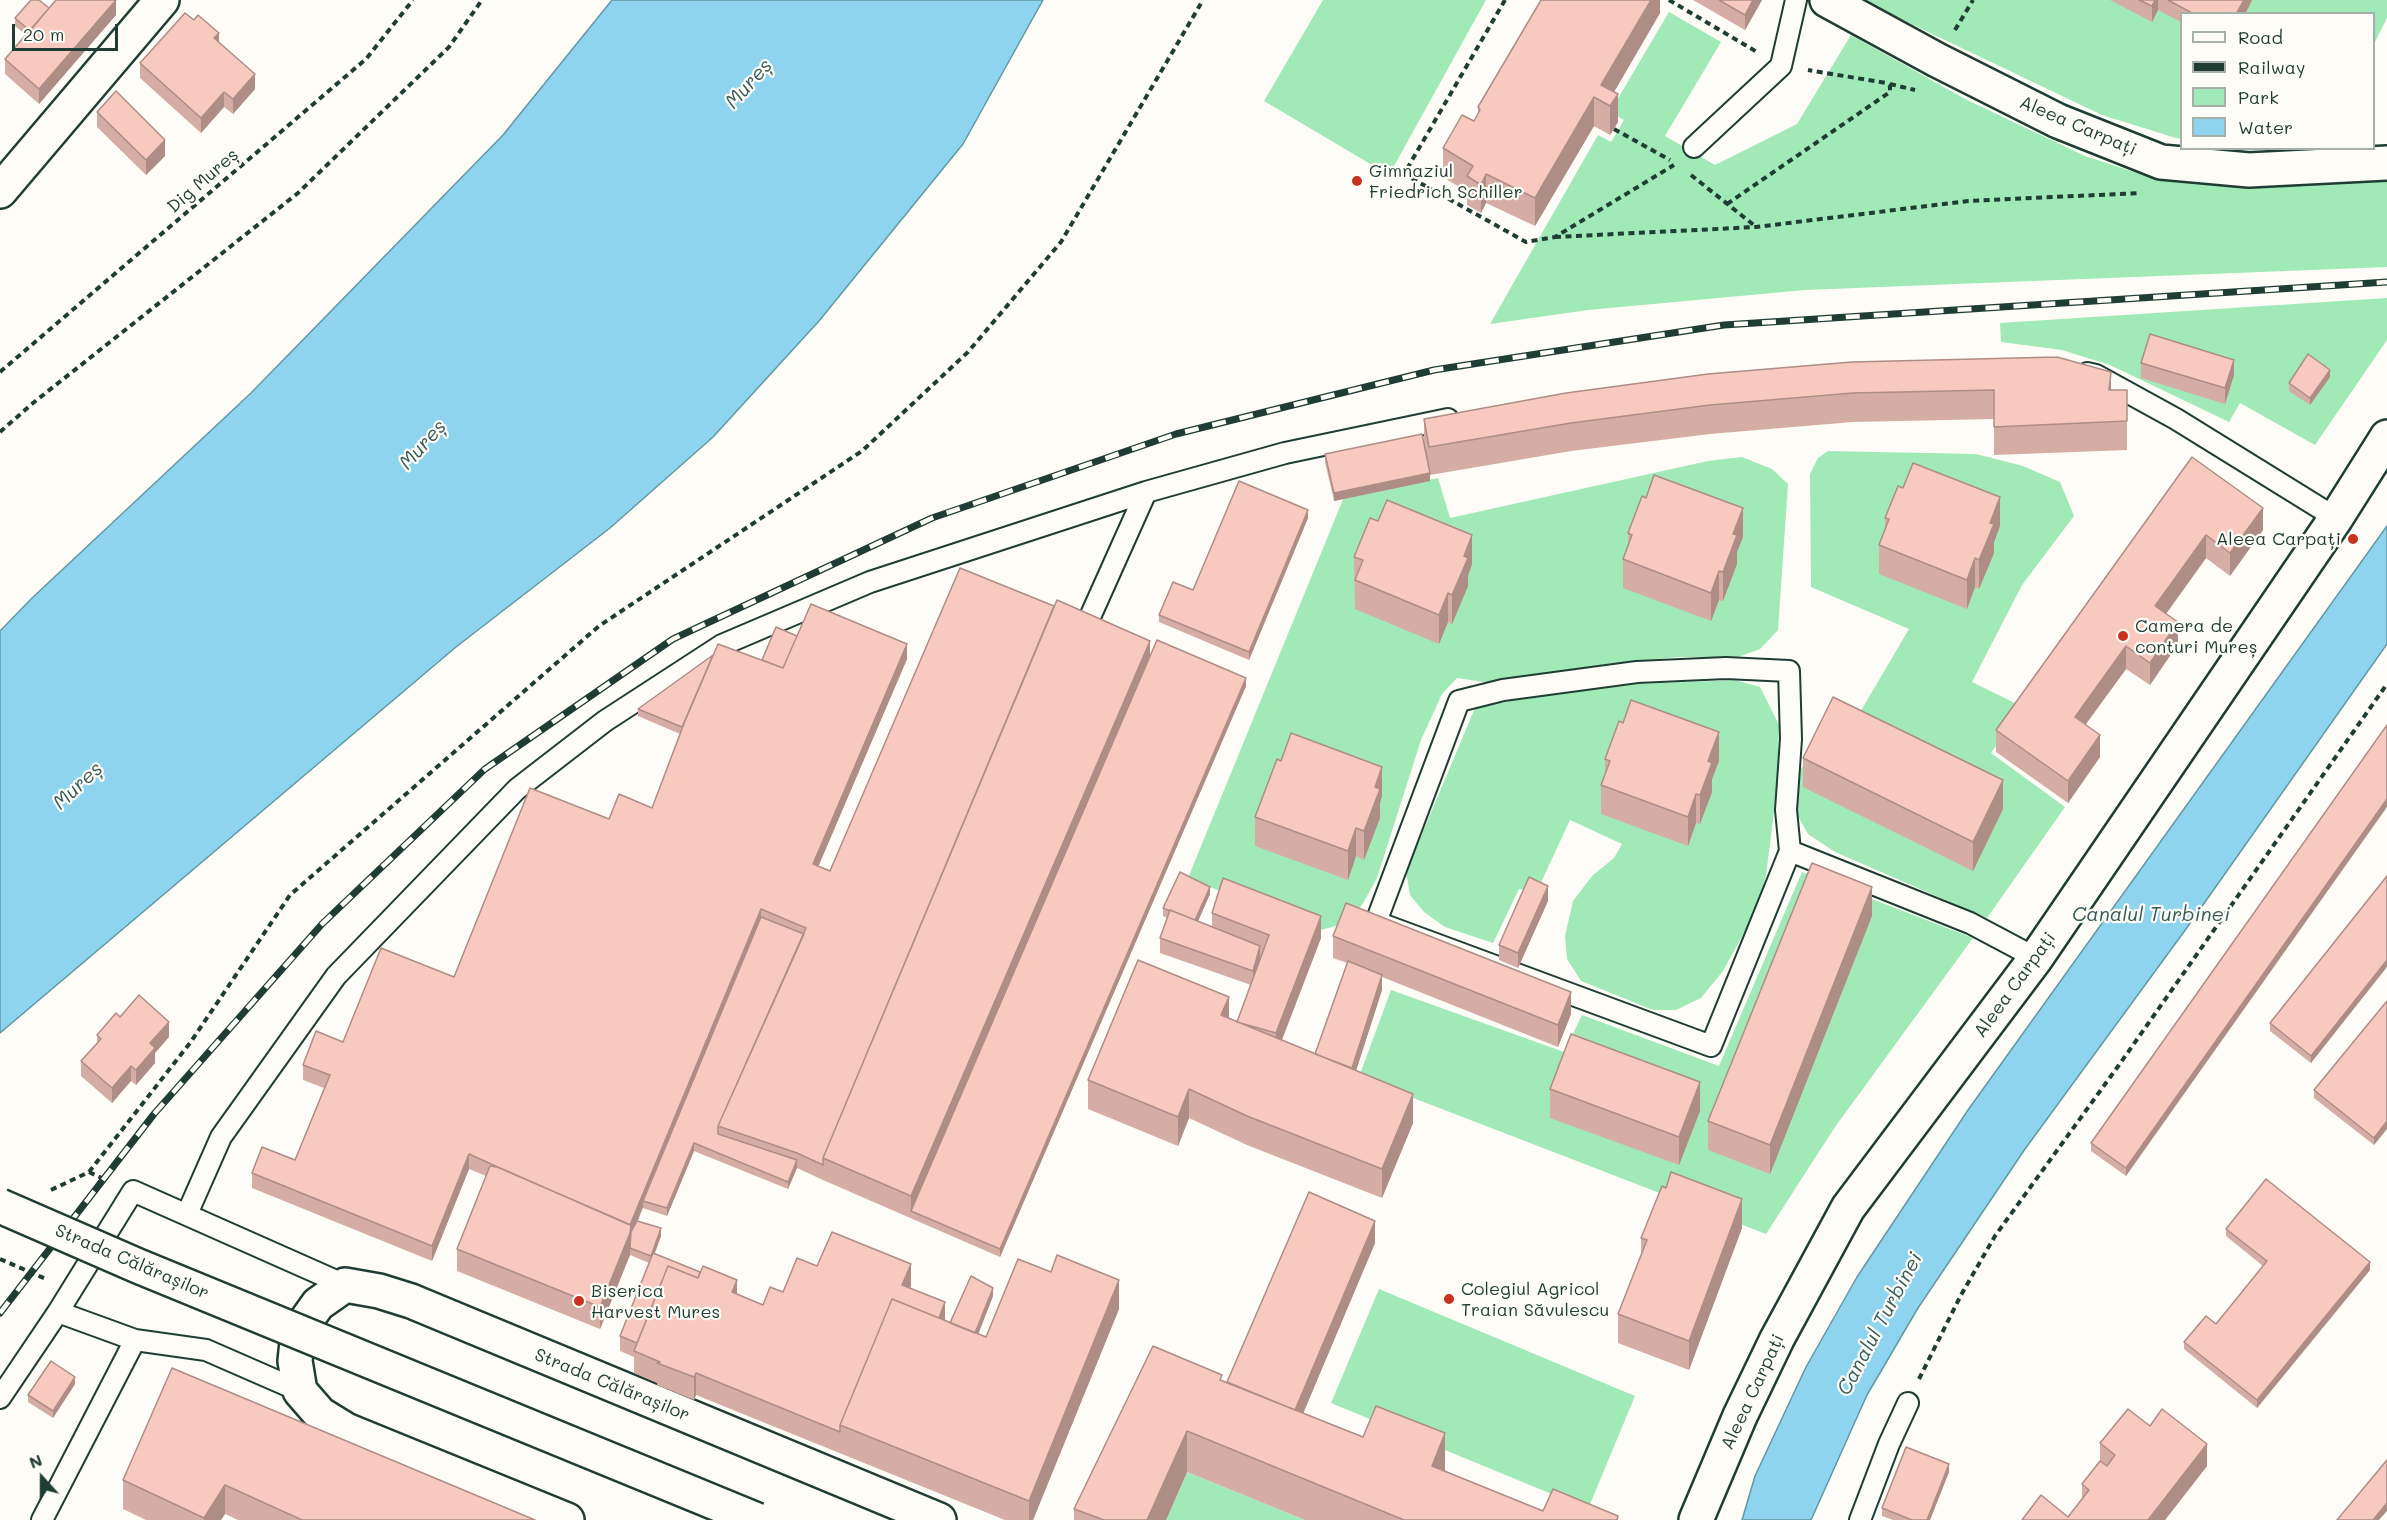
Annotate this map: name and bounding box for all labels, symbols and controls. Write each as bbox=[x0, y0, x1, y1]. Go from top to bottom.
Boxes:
scale bar bbox=[15, 12, 122, 50]
legend bbox=[2180, 12, 2375, 150]
text: 20 m bbox=[23, 22, 64, 46]
text: Road bbox=[2238, 25, 2283, 49]
water label: Mureș bbox=[720, 54, 778, 114]
text: Railway bbox=[2238, 55, 2305, 79]
text: Park bbox=[2238, 85, 2279, 109]
street label: Aleea Carpați bbox=[2016, 92, 2140, 160]
text: Water bbox=[2238, 115, 2293, 139]
street label: Dig Mureș bbox=[163, 144, 243, 218]
place label: Gimnaziul Friedrich Schiller bbox=[1369, 160, 1523, 202]
marker: Gimnaziul Friedrich Schiller bbox=[1350, 174, 1364, 188]
water label: Mureș bbox=[394, 415, 452, 475]
place label: Aleea Carpați bbox=[2216, 528, 2341, 550]
marker: Aleea Carpați bbox=[2346, 532, 2360, 546]
place label: Camera de conturi Mureș bbox=[2135, 615, 2257, 658]
marker: Camera de conturi Mureș bbox=[2116, 629, 2130, 643]
water label: Mureș bbox=[48, 757, 108, 815]
water label: Canalul Turbinei bbox=[2072, 903, 2230, 927]
street label: Aleea Carpați bbox=[1970, 928, 2060, 1042]
street label: Strada Călărașilor bbox=[52, 1220, 212, 1304]
water label: Canalul Turbinei bbox=[1832, 1249, 1928, 1399]
place label: Colegiul Agricol Traian Săvulescu bbox=[1461, 1278, 1609, 1320]
place label: Biserica Harvest Mures bbox=[591, 1280, 720, 1322]
marker: Colegiul Agricol Traian Săvulescu bbox=[1442, 1292, 1456, 1306]
marker: Biserica Harvest Mures bbox=[572, 1294, 586, 1308]
street label: Aleea Carpați bbox=[1717, 1331, 1789, 1453]
street label: Strada Călărașilor bbox=[531, 1344, 693, 1426]
north arrow bbox=[12, 1448, 72, 1508]
text: N bbox=[26, 1449, 45, 1473]

